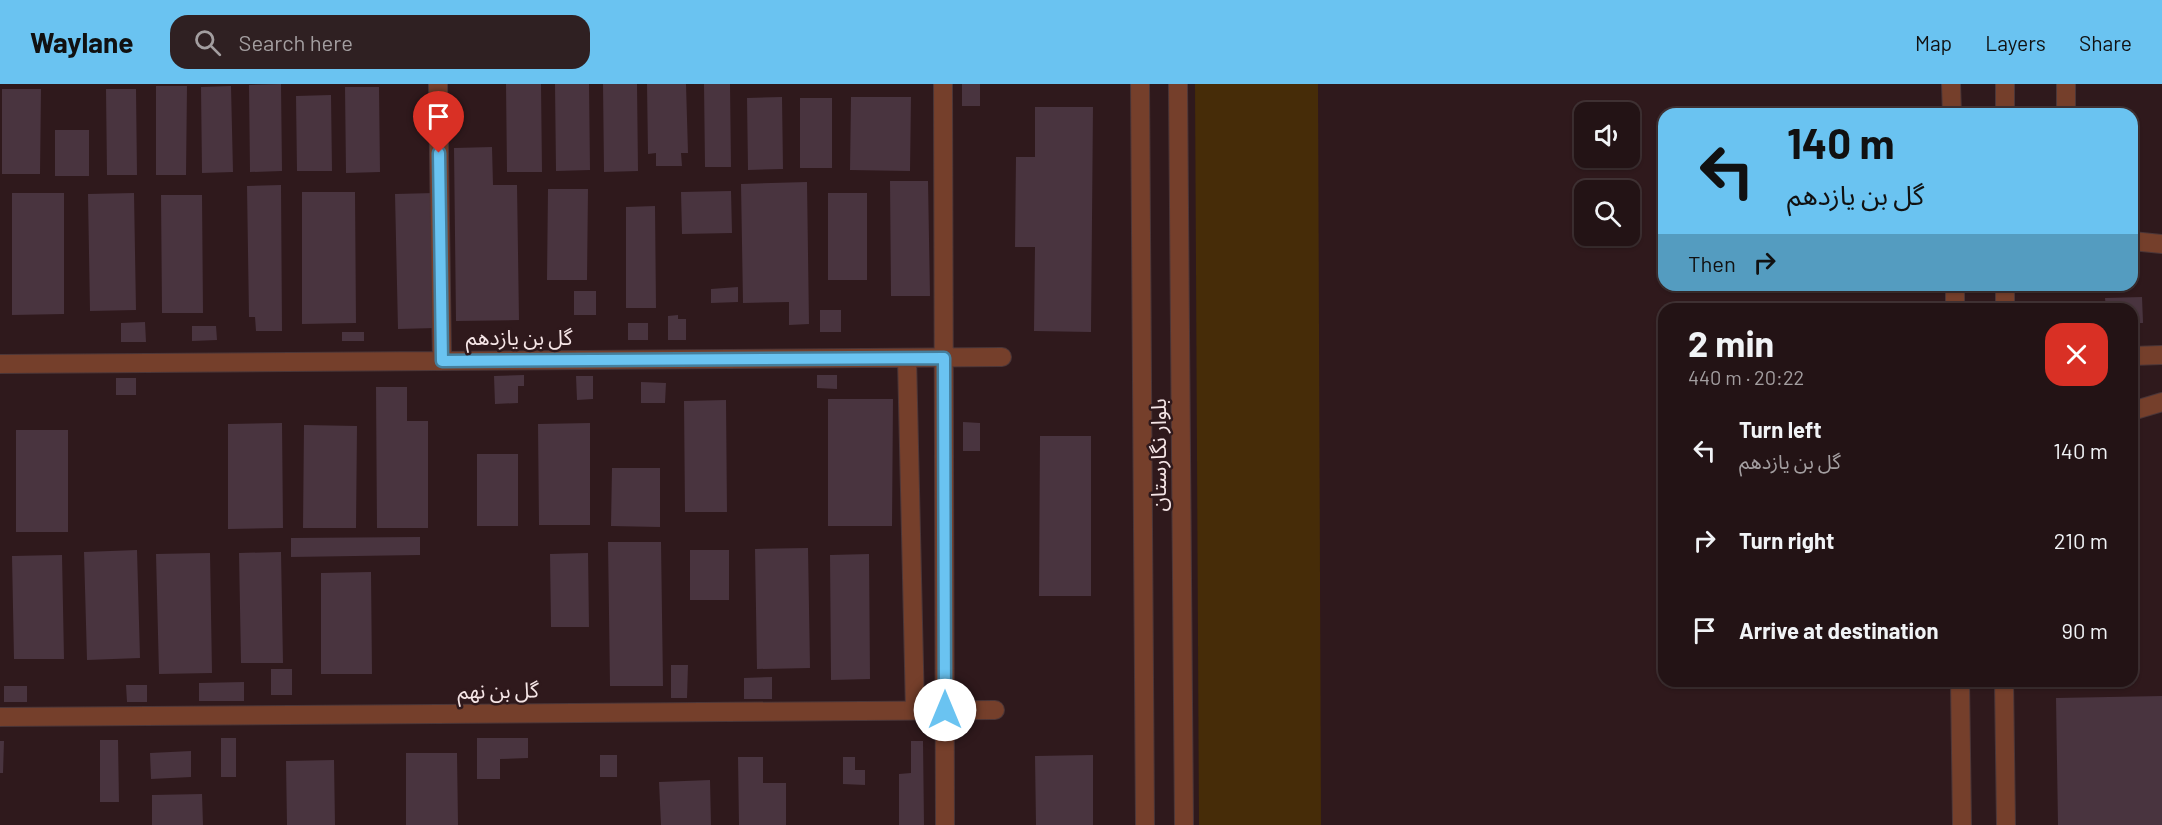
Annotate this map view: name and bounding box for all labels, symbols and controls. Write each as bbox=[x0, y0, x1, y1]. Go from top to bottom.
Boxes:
search box bbox=[170, 15, 590, 69]
text: Waylane bbox=[30, 25, 134, 59]
icon: search bbox=[191, 26, 224, 59]
text: Search here bbox=[239, 29, 353, 55]
text: Map bbox=[1915, 30, 1952, 55]
text: Layers bbox=[1985, 30, 2046, 55]
text: Share bbox=[2079, 30, 2132, 55]
pin bbox=[413, 91, 464, 153]
icon: arrive bbox=[422, 100, 455, 133]
map controls bbox=[1574, 102, 1640, 246]
button: sound bbox=[1574, 102, 1640, 168]
text: 140 m bbox=[1787, 117, 1895, 167]
icon: left bbox=[1688, 132, 1766, 210]
text: گل بن یازدهم bbox=[1787, 178, 1924, 210]
button: search bbox=[1574, 180, 1640, 246]
icon: right bbox=[1748, 246, 1781, 279]
text: Then bbox=[1688, 250, 1736, 276]
text: 2 min bbox=[1688, 321, 1774, 364]
button: close bbox=[2045, 323, 2108, 386]
street label: گل بن یازدهم bbox=[466, 324, 573, 353]
text: 440 m · 20:22 bbox=[1688, 365, 1804, 389]
street label: بلوار نگارستان bbox=[1145, 398, 1171, 512]
text: Turn left bbox=[1739, 416, 1822, 442]
icon: left bbox=[1688, 434, 1721, 467]
text: 140 m bbox=[2053, 437, 2108, 463]
text: گل بن یازدهم bbox=[1739, 449, 1841, 473]
icon: right bbox=[1688, 524, 1721, 557]
text: Turn right bbox=[1739, 527, 1834, 553]
text: 210 m bbox=[2054, 527, 2108, 553]
icon: arrive bbox=[1688, 614, 1721, 647]
text: Arrive at destination bbox=[1739, 617, 1938, 643]
text: 90 m bbox=[2062, 617, 2108, 643]
street label: گل بن نهم bbox=[457, 676, 539, 707]
position arrow bbox=[913, 678, 977, 742]

